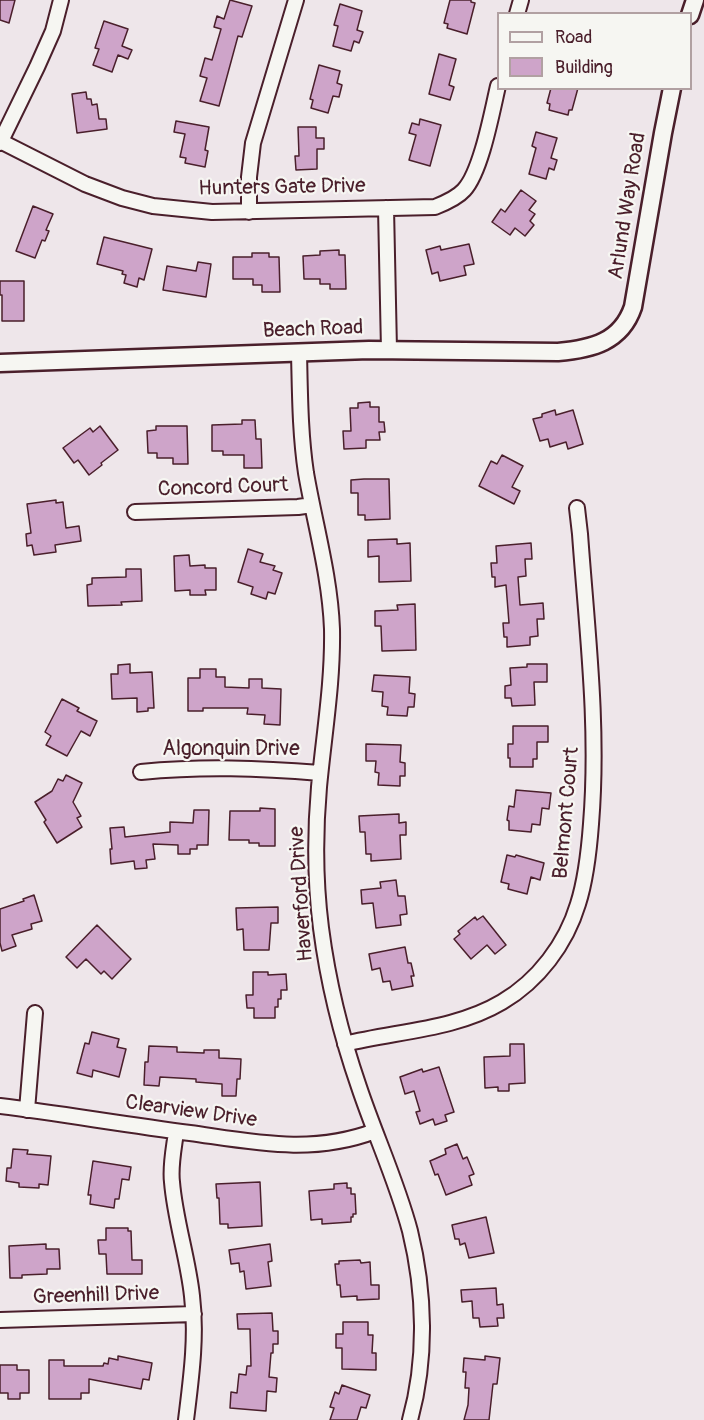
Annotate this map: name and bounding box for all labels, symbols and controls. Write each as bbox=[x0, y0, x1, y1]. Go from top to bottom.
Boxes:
legend bbox=[497, 12, 692, 90]
text: Road bbox=[555, 26, 592, 49]
text: Building bbox=[555, 56, 613, 79]
street label: Arlund Way Road bbox=[604, 131, 652, 281]
street label: Hunters Gate Drive bbox=[198, 174, 366, 202]
street label: Beach Road bbox=[262, 316, 364, 344]
street label: Concord Court bbox=[157, 473, 289, 503]
street label: Algonquin Drive bbox=[162, 737, 300, 763]
street label: Belmont Court bbox=[549, 746, 585, 880]
street label: Haverford Drive bbox=[285, 825, 319, 963]
street label: Clearview Drive bbox=[124, 1090, 258, 1134]
street label: Greenhill Drive bbox=[32, 1281, 160, 1311]

